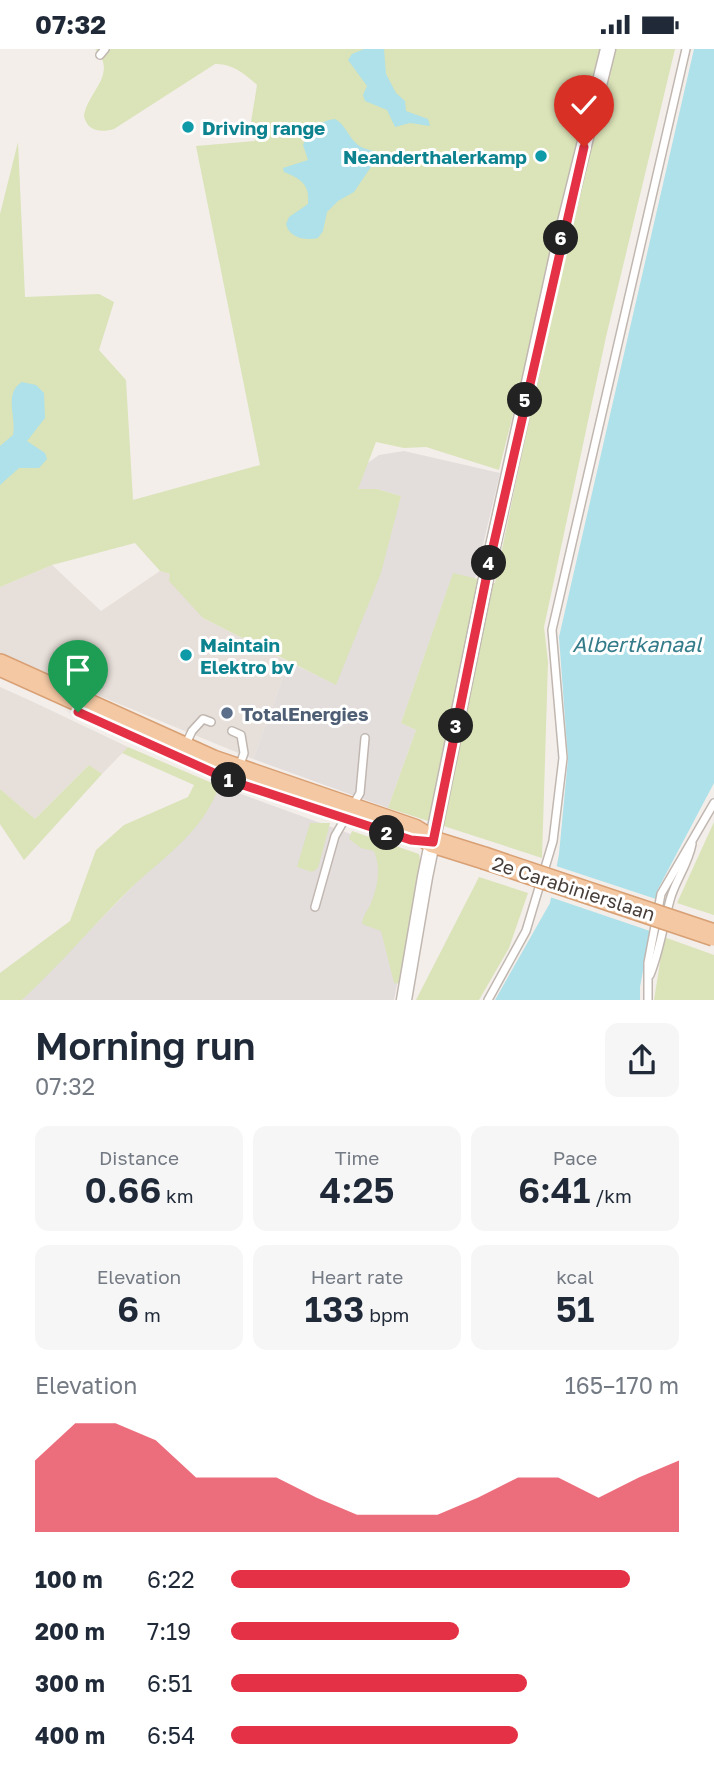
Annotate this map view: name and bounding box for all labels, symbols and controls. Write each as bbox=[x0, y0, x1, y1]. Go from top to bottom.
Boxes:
text: 07:32 bbox=[35, 9, 106, 40]
pin bbox=[554, 75, 614, 147]
icon: check bbox=[565, 86, 603, 124]
place label: Driving range bbox=[202, 116, 325, 139]
marker: Driving range bbox=[180, 119, 196, 135]
place label: Neanderthalerkamp bbox=[343, 145, 527, 168]
marker: Neanderthalerkamp bbox=[533, 148, 549, 164]
pin: 6 bbox=[544, 221, 578, 255]
text: 6 bbox=[554, 226, 567, 249]
pin: 5 bbox=[508, 383, 542, 417]
text: 5 bbox=[519, 388, 530, 411]
pin: 4 bbox=[472, 545, 506, 581]
text: 4 bbox=[483, 551, 494, 574]
water label: Albertkanaal bbox=[572, 631, 703, 657]
place label: Maintain Elektro bv bbox=[200, 633, 295, 678]
pin bbox=[48, 640, 108, 712]
marker: Maintain Elektro bv bbox=[178, 647, 194, 663]
icon: arrive bbox=[59, 651, 97, 689]
place label: TotalEnergies bbox=[241, 702, 369, 725]
marker: TotalEnergies bbox=[219, 705, 235, 721]
pin: 3 bbox=[438, 709, 474, 743]
text: 3 bbox=[450, 714, 461, 737]
pin: 1 bbox=[212, 763, 246, 797]
text: 1 bbox=[224, 768, 233, 791]
pin: 2 bbox=[370, 815, 404, 851]
text: 2 bbox=[381, 821, 392, 844]
street label: 2e Carabinierslaan bbox=[490, 851, 658, 925]
text: Morning run bbox=[35, 1023, 256, 1068]
button: share bbox=[605, 1023, 679, 1097]
text: 07:32 bbox=[35, 1072, 95, 1100]
text: Distance bbox=[99, 1146, 179, 1169]
text: Time bbox=[335, 1146, 379, 1169]
text: Pace bbox=[553, 1146, 597, 1169]
text: 0.66 bbox=[84, 1169, 161, 1211]
text: 4:25 bbox=[320, 1169, 394, 1211]
text: 6:41 bbox=[518, 1169, 590, 1211]
text: km bbox=[161, 1184, 194, 1207]
text: /km bbox=[590, 1184, 632, 1207]
text: Elevation bbox=[97, 1265, 181, 1288]
text: Heart rate bbox=[311, 1265, 403, 1288]
text: kcal bbox=[556, 1265, 594, 1288]
text: 6 bbox=[117, 1288, 139, 1330]
text: 133 bbox=[305, 1288, 364, 1330]
text: 51 bbox=[556, 1288, 594, 1330]
text: m bbox=[139, 1303, 161, 1326]
text: bpm bbox=[364, 1303, 409, 1326]
text: Elevation bbox=[35, 1371, 137, 1399]
text: 165–170 m bbox=[565, 1371, 679, 1399]
text: 100 m bbox=[35, 1565, 103, 1593]
text: 6:22 bbox=[147, 1565, 195, 1593]
text: 200 m bbox=[35, 1617, 105, 1645]
text: 7:19 bbox=[147, 1617, 191, 1645]
text: 300 m bbox=[35, 1669, 105, 1697]
text: 6:51 bbox=[147, 1669, 192, 1697]
text: 400 m bbox=[35, 1721, 105, 1749]
text: 6:54 bbox=[147, 1721, 195, 1749]

